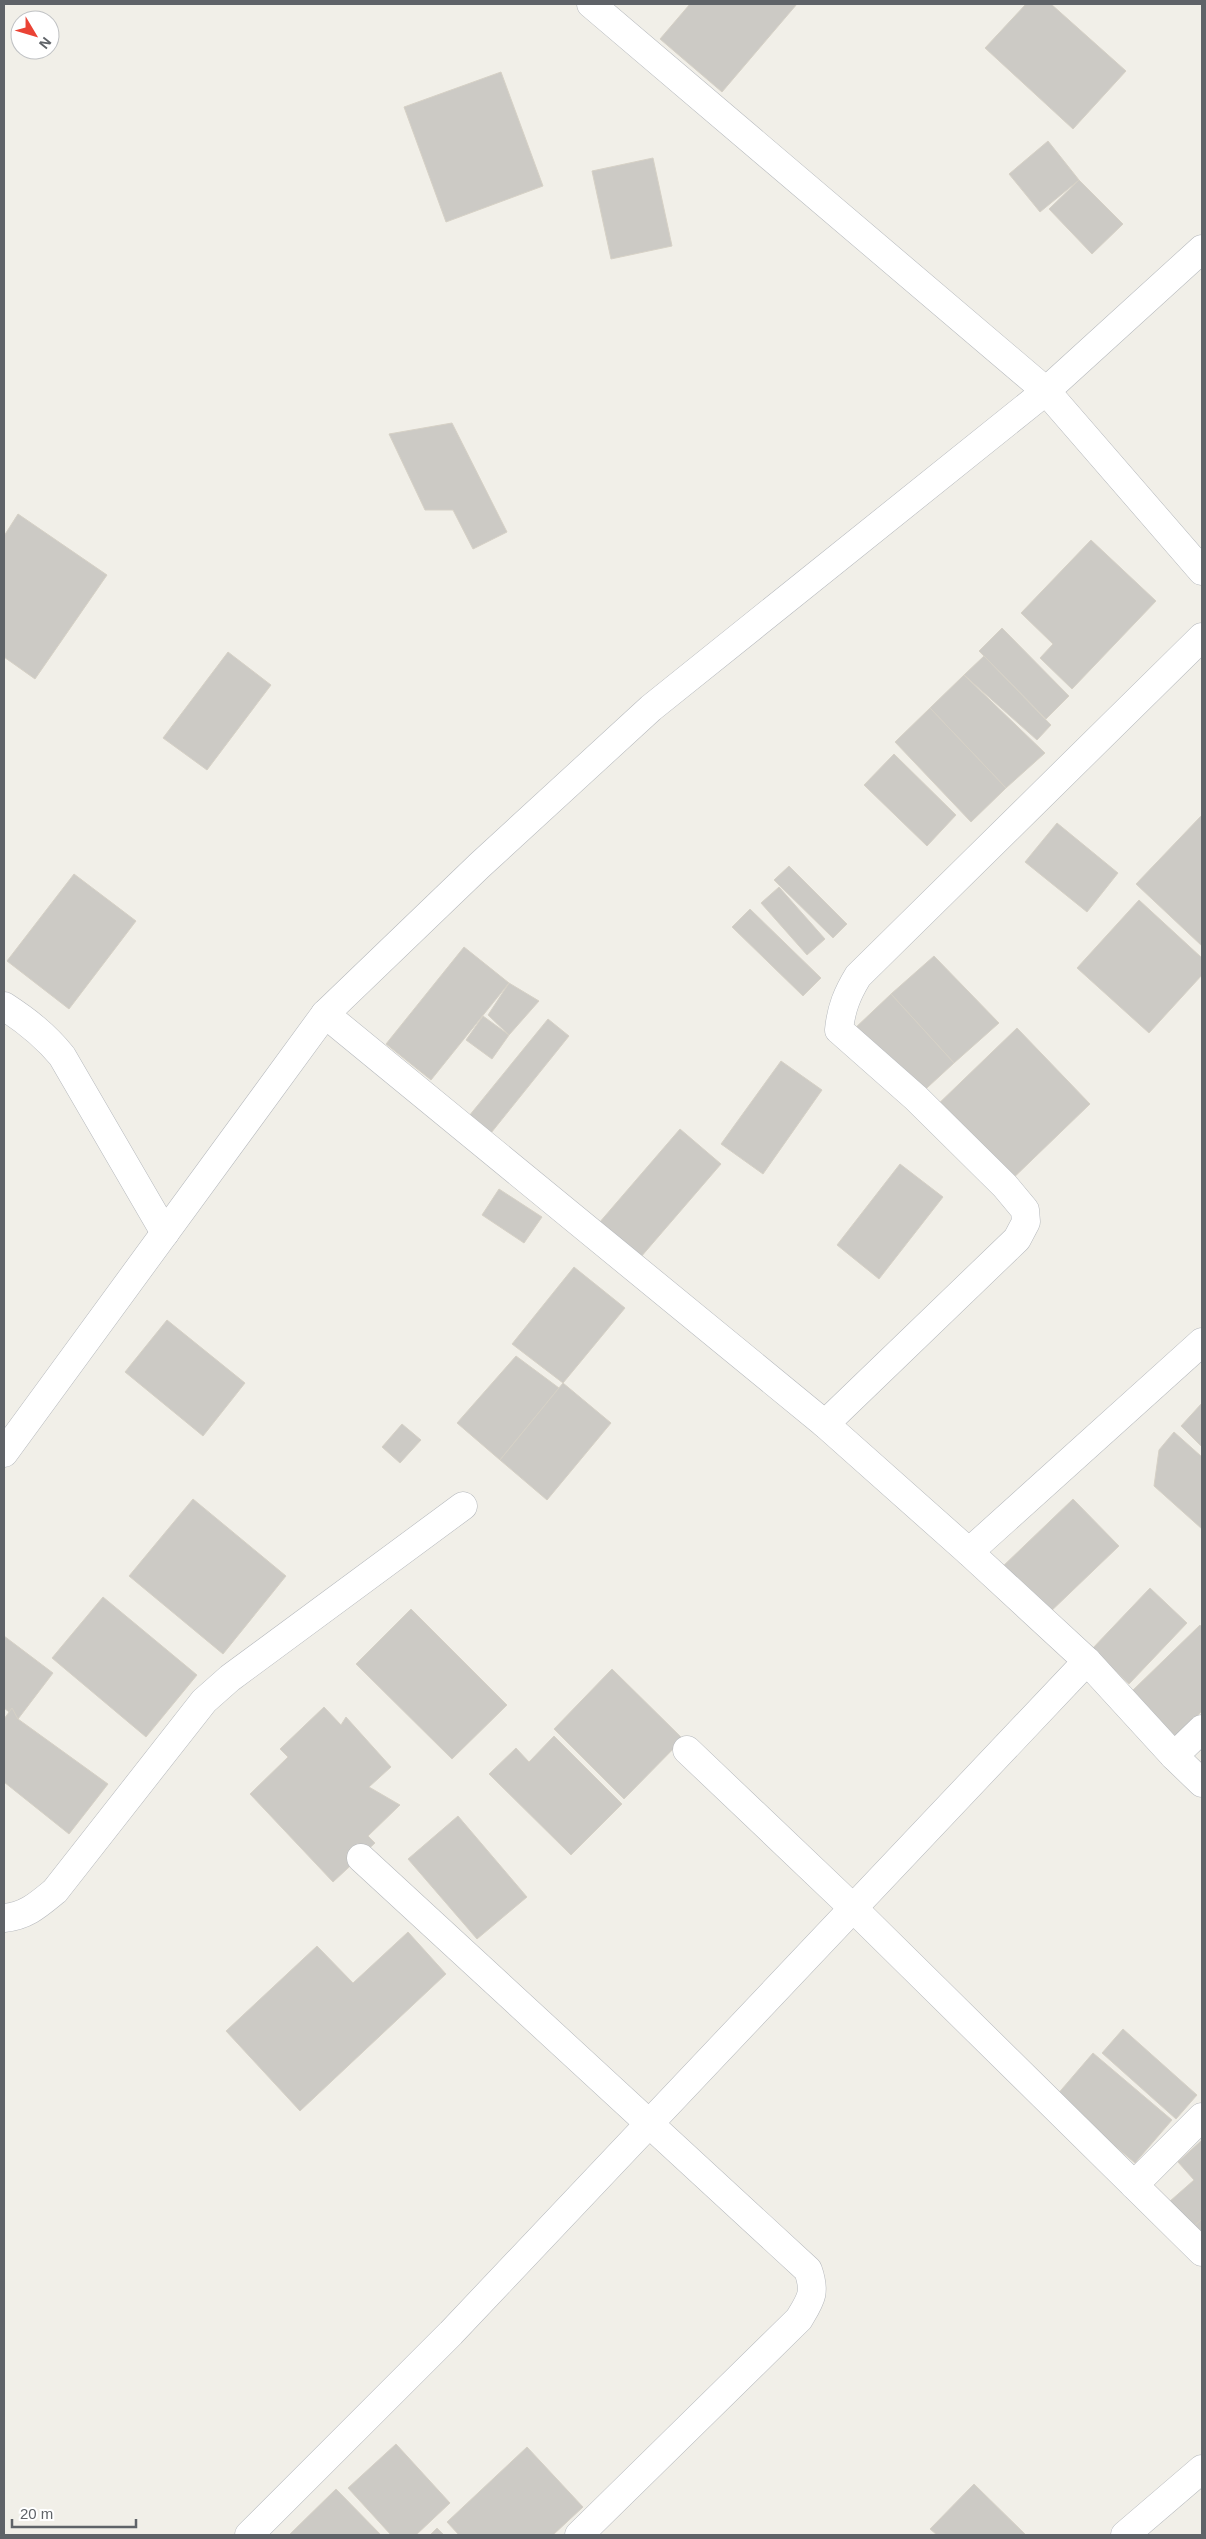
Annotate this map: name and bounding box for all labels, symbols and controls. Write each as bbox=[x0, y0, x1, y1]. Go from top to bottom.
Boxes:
north arrow bbox=[10, 10, 60, 60]
text: N bbox=[36, 34, 55, 52]
scale bar bbox=[12, 2496, 136, 2528]
text: 20 m bbox=[20, 2505, 53, 2522]

